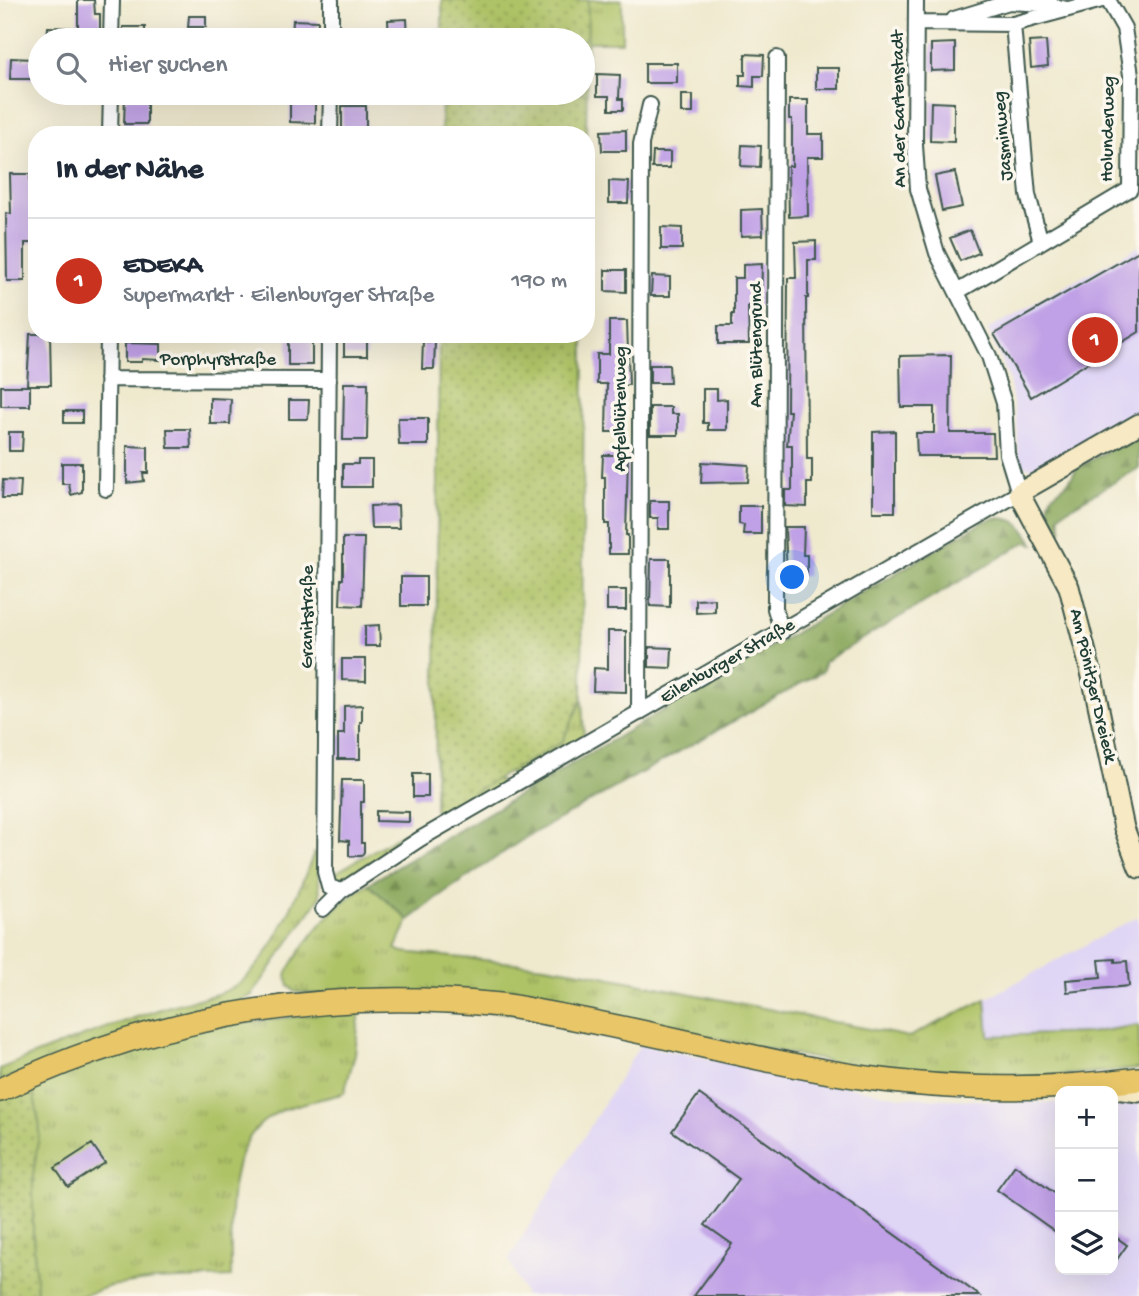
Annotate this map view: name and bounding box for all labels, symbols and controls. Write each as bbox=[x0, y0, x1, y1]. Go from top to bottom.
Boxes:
search box bbox=[28, 28, 595, 105]
street label: An der Gartenstadt bbox=[887, 28, 913, 188]
icon: search bbox=[52, 48, 90, 86]
text: Hier suchen bbox=[108, 51, 228, 82]
street label: Holunderweg bbox=[1097, 76, 1121, 182]
street label: Jasminweg bbox=[989, 90, 1019, 182]
text: In der Nähe bbox=[56, 154, 203, 189]
text: EDEKA bbox=[123, 252, 202, 283]
text: 1 bbox=[74, 268, 84, 295]
text: 190 m bbox=[511, 268, 567, 295]
street label: Am Blütengrund bbox=[746, 281, 769, 408]
text: Supermarkt · Eilenburger Straße bbox=[123, 283, 434, 310]
pin: 1 bbox=[1072, 314, 1118, 366]
street label: Apfelblütenweg bbox=[610, 346, 633, 472]
street label: Porphyrstraße bbox=[159, 349, 276, 372]
your location bbox=[775, 560, 809, 594]
street label: Granitstraße bbox=[297, 565, 320, 669]
street label: Am Pönitzer Dreieck bbox=[1063, 607, 1121, 767]
street label: Eilenburger Straße bbox=[657, 614, 800, 710]
map controls bbox=[1055, 1086, 1118, 1275]
button: + bbox=[1055, 1086, 1118, 1149]
button: − bbox=[1055, 1149, 1118, 1212]
button: layers bbox=[1055, 1212, 1118, 1275]

